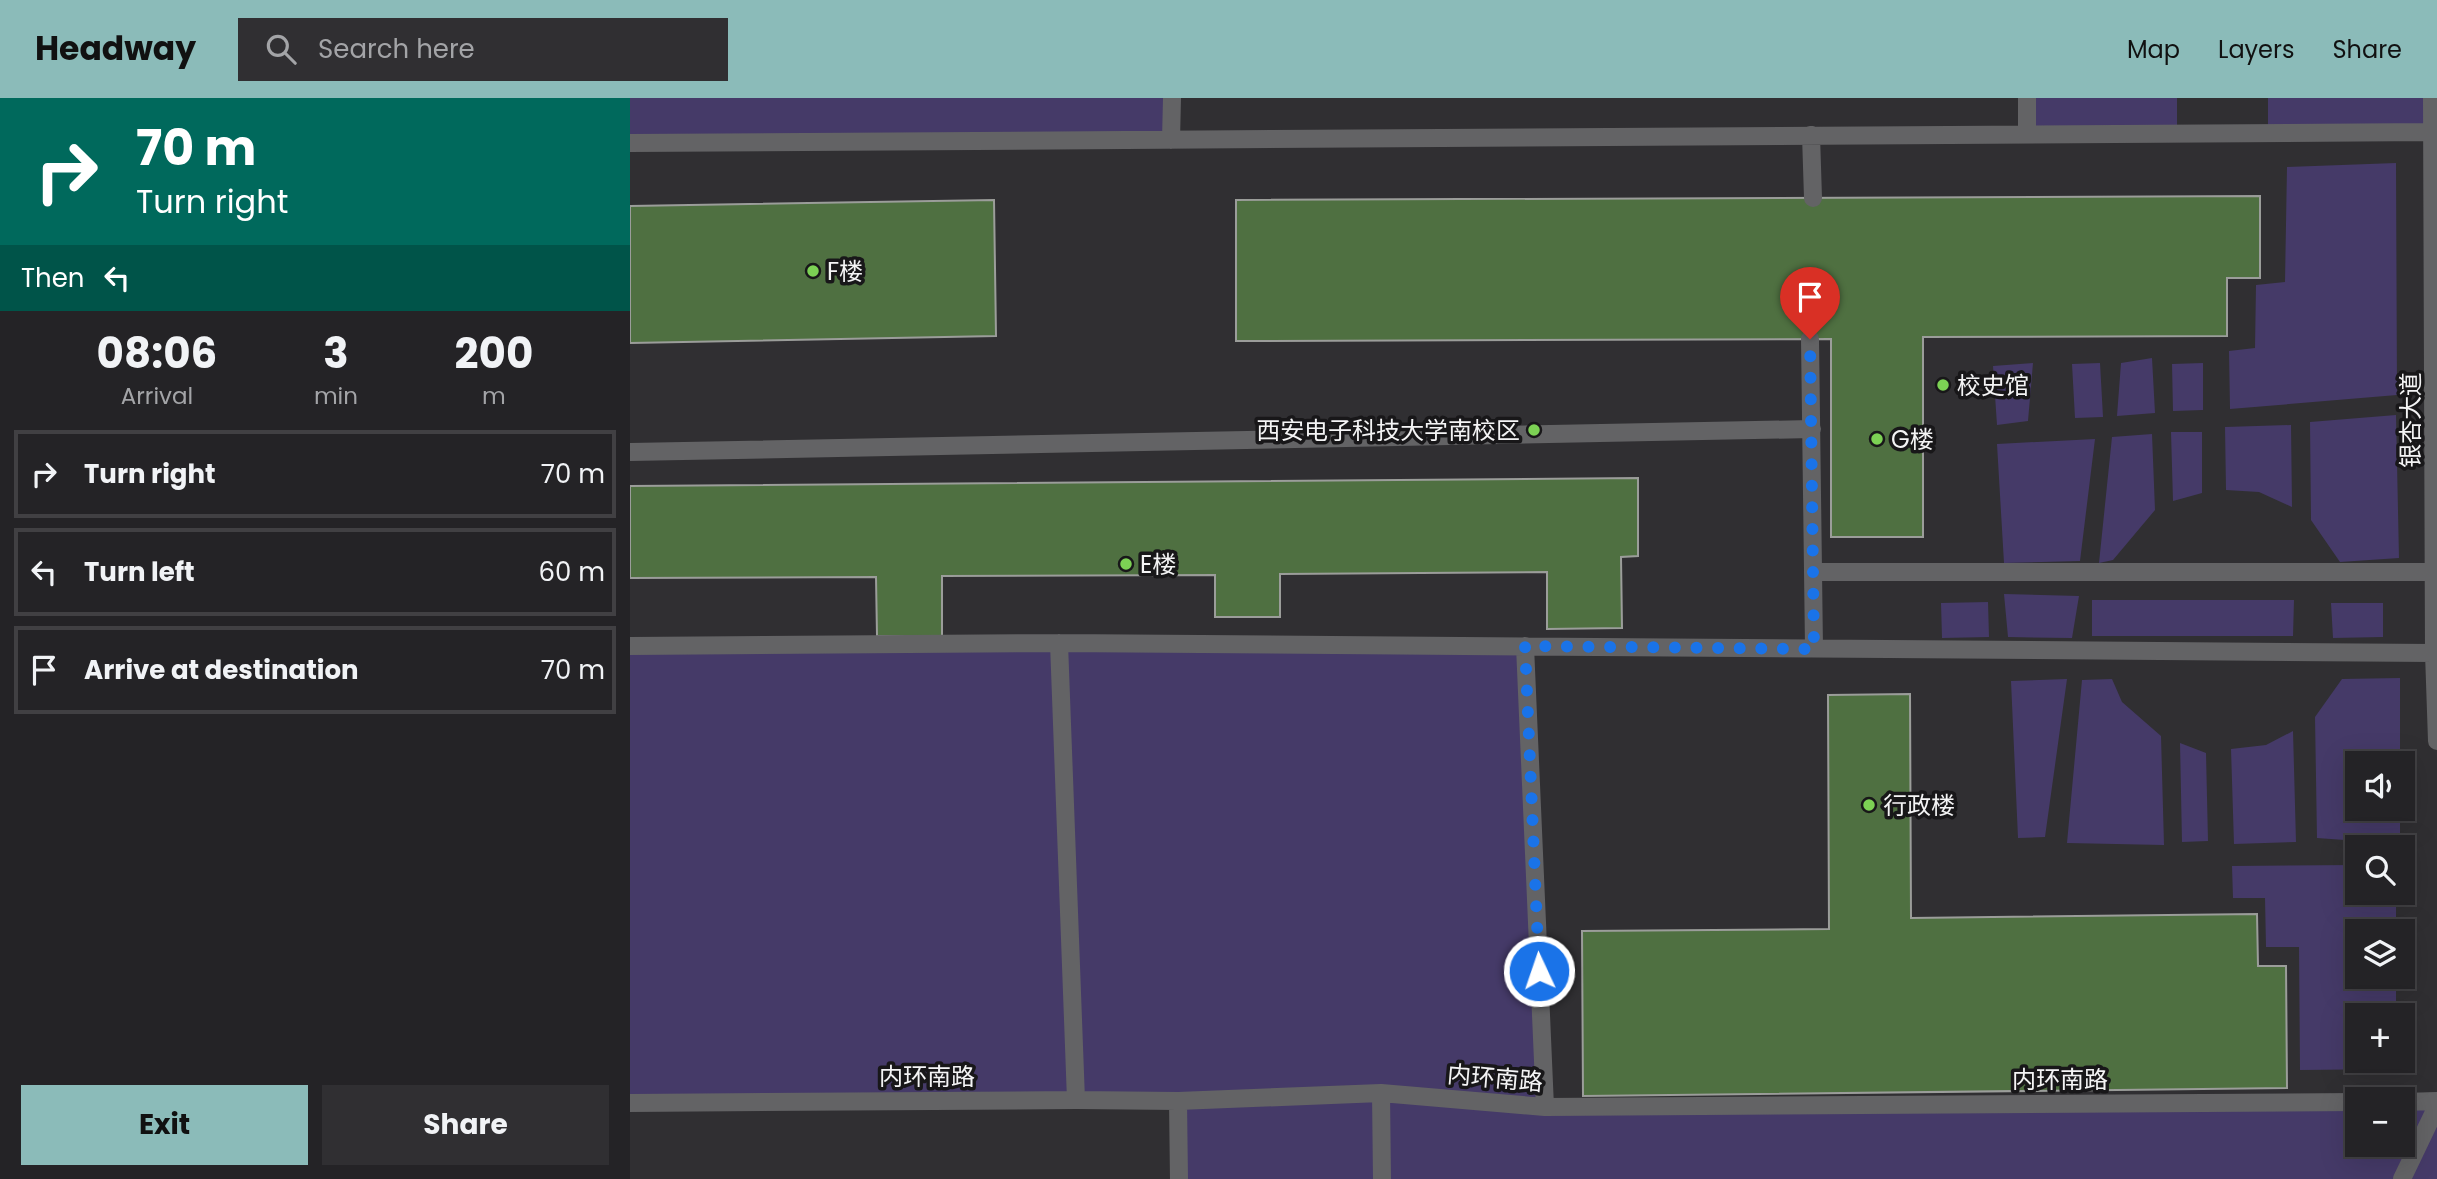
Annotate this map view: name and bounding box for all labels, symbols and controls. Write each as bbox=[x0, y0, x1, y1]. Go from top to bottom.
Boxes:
search box bbox=[238, 18, 728, 81]
text: Headway bbox=[35, 25, 196, 72]
icon: search bbox=[262, 30, 300, 68]
text: Search here bbox=[318, 31, 475, 67]
text: Map bbox=[2127, 33, 2180, 66]
text: Layers bbox=[2218, 33, 2294, 66]
text: Share bbox=[2332, 33, 2402, 66]
text: 70 m bbox=[136, 114, 256, 182]
icon: right bbox=[21, 126, 112, 217]
text: Turn right bbox=[136, 179, 288, 224]
place label: F楼 bbox=[827, 255, 863, 288]
icon: left bbox=[98, 259, 136, 297]
text: Then bbox=[21, 260, 84, 296]
marker: F楼 bbox=[805, 263, 821, 279]
pin bbox=[1780, 267, 1840, 339]
icon: arrive bbox=[1791, 278, 1829, 316]
text: 08:06 bbox=[97, 324, 217, 383]
text: 3 bbox=[323, 324, 349, 383]
text: 200 bbox=[455, 324, 533, 383]
place label: 校史馆 bbox=[1957, 369, 2029, 402]
street label: 银杏大道 bbox=[2394, 372, 2427, 468]
marker: 校史馆 bbox=[1935, 377, 1951, 393]
text: Arrival bbox=[121, 380, 193, 412]
text: min bbox=[314, 380, 358, 412]
text: m bbox=[482, 380, 506, 412]
place label: 西安电子科技大学南校区 bbox=[1256, 414, 1520, 447]
marker: 西安电子科技大学南校区 bbox=[1526, 422, 1542, 438]
place label: G楼 bbox=[1891, 423, 1934, 456]
marker: G楼 bbox=[1869, 431, 1885, 447]
icon: right bbox=[25, 455, 63, 493]
text: Turn right bbox=[84, 456, 216, 492]
text: 70 m bbox=[541, 456, 605, 492]
place label: E楼 bbox=[1140, 548, 1176, 581]
icon: left bbox=[25, 553, 63, 591]
text: Turn left bbox=[84, 554, 195, 590]
text: 60 m bbox=[538, 554, 605, 590]
marker: E楼 bbox=[1118, 556, 1134, 572]
icon: arrive bbox=[25, 651, 63, 689]
text: Arrive at destination bbox=[84, 652, 359, 688]
text: 70 m bbox=[541, 652, 605, 688]
map controls bbox=[2345, 751, 2415, 1157]
button: sound bbox=[2345, 751, 2415, 821]
place label: 行政楼 bbox=[1883, 789, 1955, 822]
marker: 行政楼 bbox=[1861, 797, 1877, 813]
button: search bbox=[2345, 835, 2415, 905]
button: layers bbox=[2345, 919, 2415, 989]
position arrow bbox=[1502, 934, 1576, 1008]
button: + bbox=[2345, 1003, 2415, 1073]
street label: 内环南路 bbox=[1446, 1057, 1544, 1099]
street label: 内环南路 bbox=[879, 1060, 975, 1093]
street label: 内环南路 bbox=[2012, 1063, 2108, 1096]
button: Exit bbox=[21, 1085, 308, 1165]
button: Share bbox=[322, 1085, 609, 1165]
button: − bbox=[2345, 1087, 2415, 1157]

